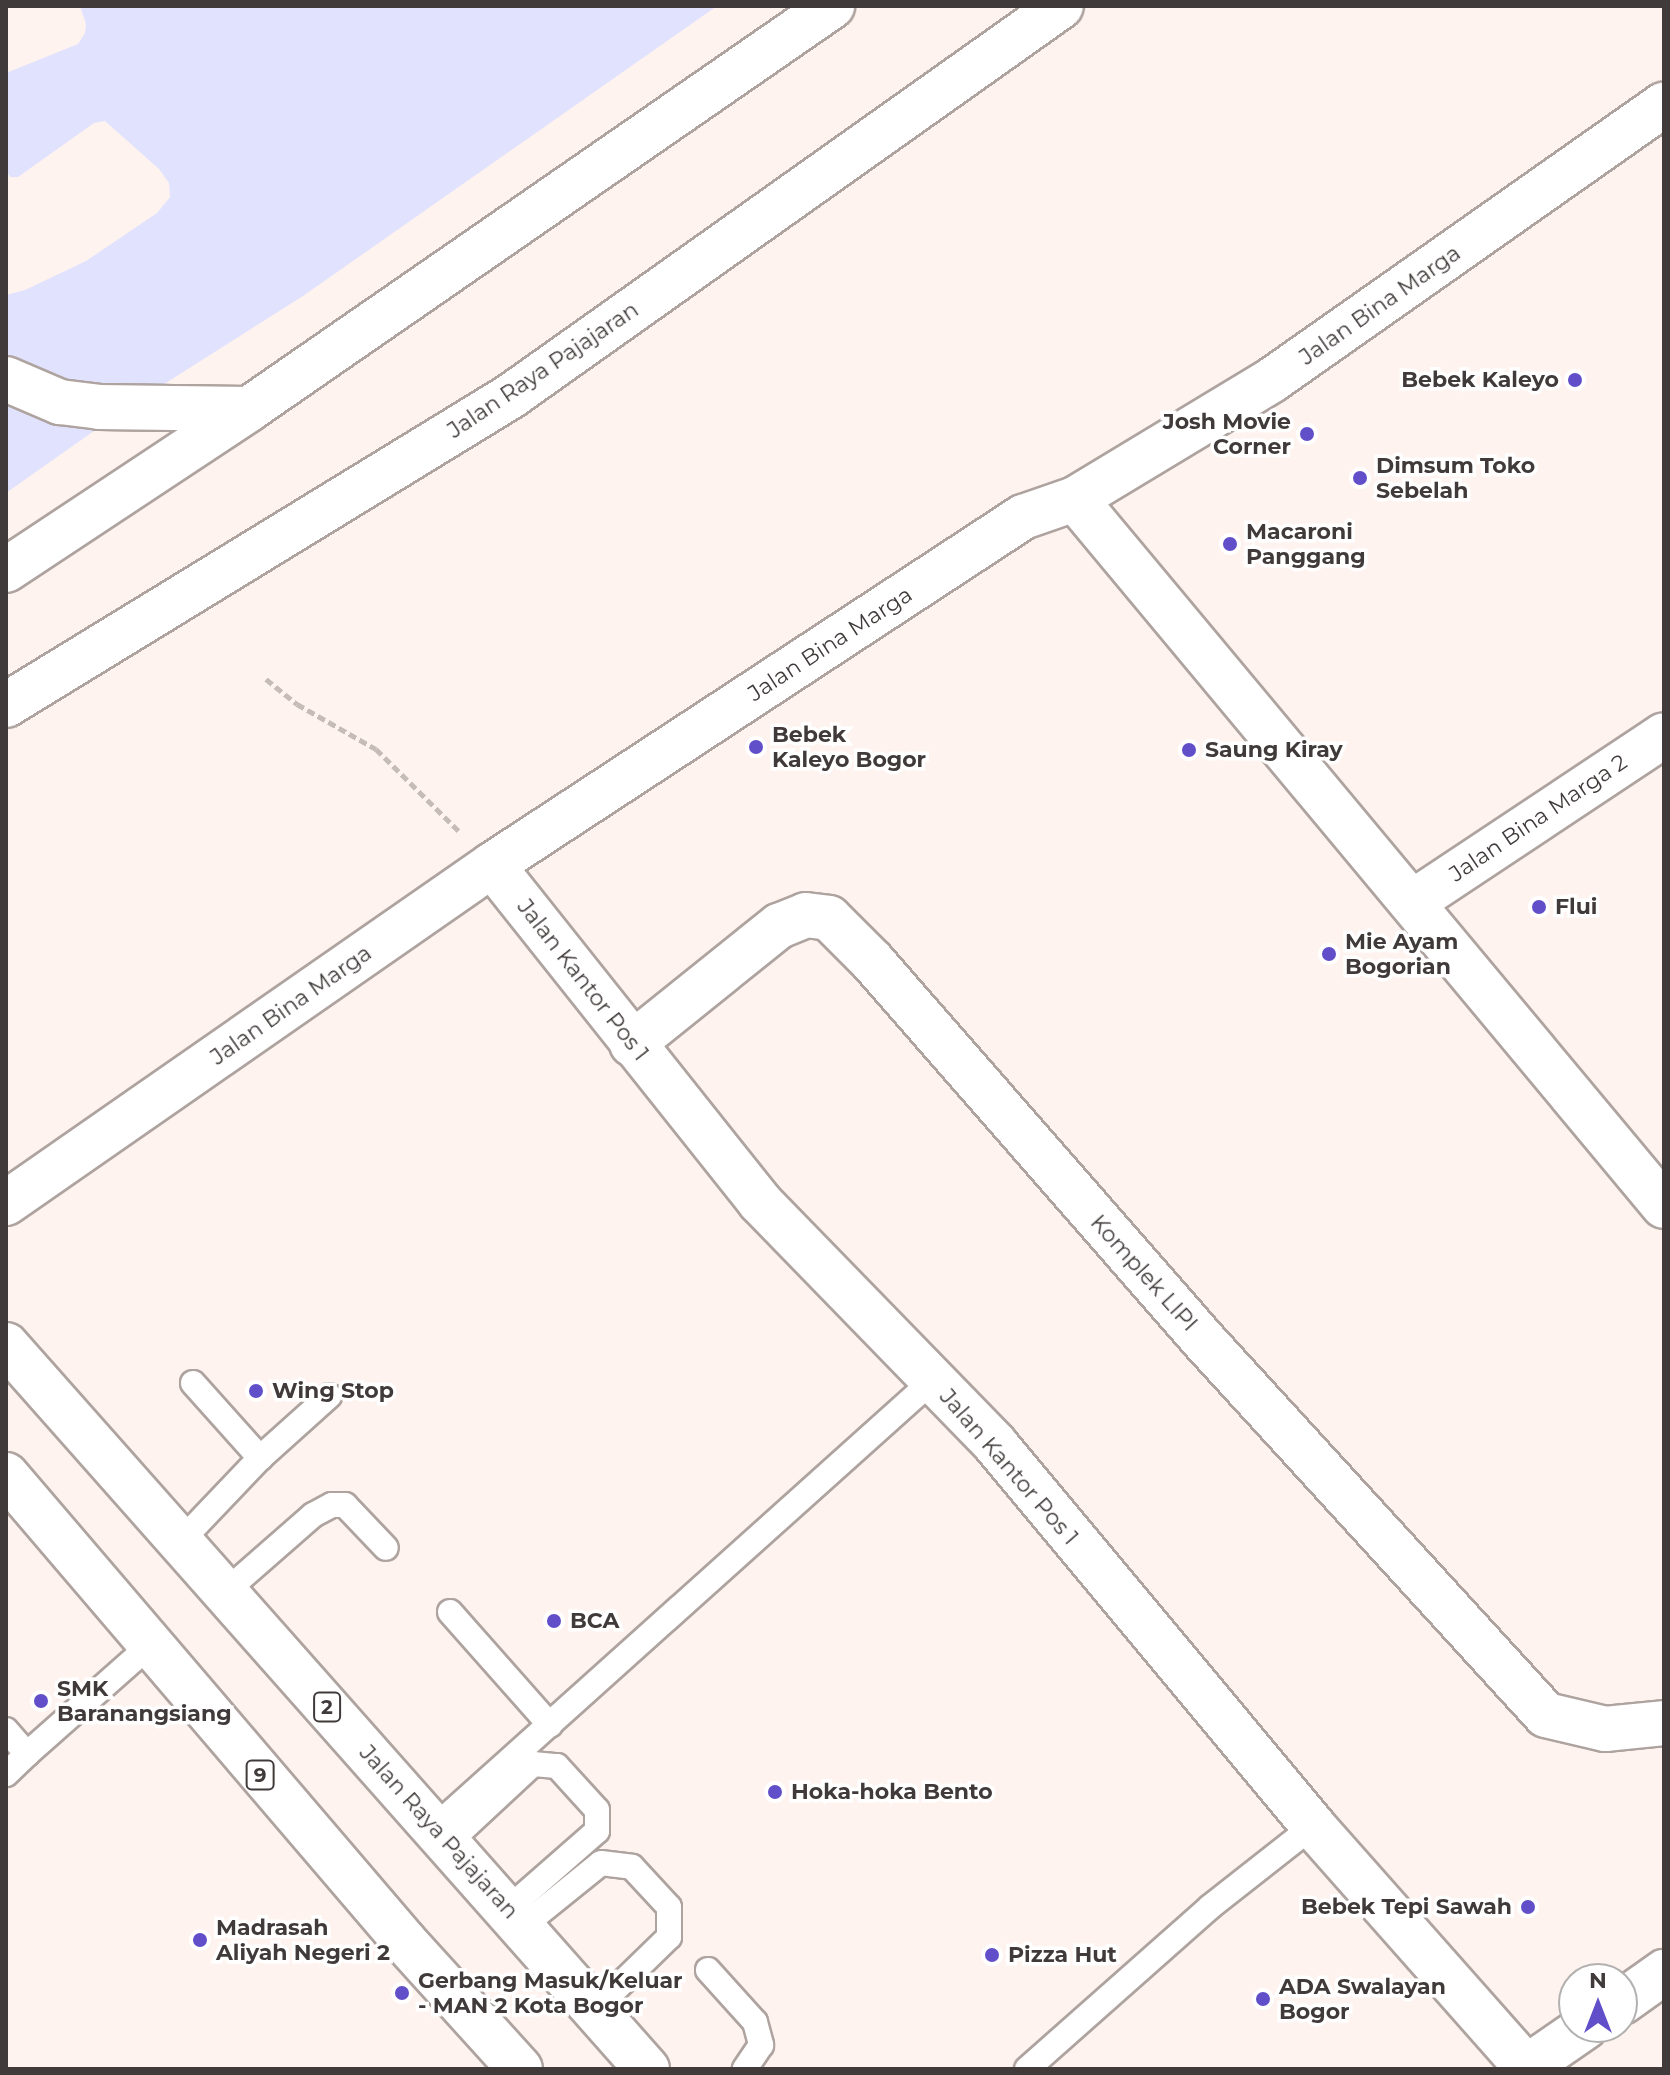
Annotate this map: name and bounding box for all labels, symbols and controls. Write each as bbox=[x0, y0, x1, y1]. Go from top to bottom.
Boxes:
street label: Jalan Bina Marga bbox=[1295, 240, 1465, 370]
street label: Jalan Raya Pajajaran bbox=[443, 296, 643, 444]
place label: Bebek Kaleyo bbox=[1401, 367, 1559, 393]
marker: Bebek Kaleyo bbox=[1566, 371, 1584, 389]
place label: Josh Movie Corner bbox=[1163, 408, 1291, 460]
marker: Josh Movie Corner bbox=[1298, 425, 1316, 443]
place label: Dimsum Toko Sebelah bbox=[1376, 452, 1535, 504]
marker: Dimsum Toko Sebelah bbox=[1351, 469, 1369, 487]
place label: Macaroni Panggang bbox=[1246, 518, 1366, 570]
marker: Macaroni Panggang bbox=[1221, 535, 1239, 553]
street label: Jalan Bina Marga bbox=[743, 581, 917, 707]
place label: Bebek Kaleyo Bogor bbox=[772, 721, 926, 772]
place label: Saung Kiray bbox=[1205, 737, 1343, 763]
marker: Bebek Kaleyo Bogor bbox=[747, 738, 765, 756]
marker: Saung Kiray bbox=[1180, 741, 1198, 759]
street label: Jalan Bina Marga 2 bbox=[1444, 749, 1632, 887]
street label: Jalan Kantor Pos 1 bbox=[512, 894, 654, 1066]
place label: Flui bbox=[1555, 894, 1597, 920]
marker: Flui bbox=[1530, 898, 1548, 916]
place label: Mie Ayam Bogorian bbox=[1345, 928, 1458, 980]
street label: Jalan Bina Marga bbox=[206, 940, 376, 1070]
marker: Mie Ayam Bogorian bbox=[1320, 945, 1338, 963]
street label: Komplek LIPI bbox=[1085, 1210, 1203, 1336]
place label: Wing Stop bbox=[272, 1378, 394, 1404]
marker: Wing Stop bbox=[247, 1382, 265, 1400]
street label: Jalan Kantor Pos 1 bbox=[934, 1384, 1084, 1550]
place label: BCA bbox=[570, 1608, 619, 1634]
marker: BCA bbox=[545, 1612, 563, 1630]
place label: SMK Baranangsiang bbox=[57, 1675, 232, 1726]
road number: 2 bbox=[313, 1691, 341, 1723]
marker: SMK Baranangsiang bbox=[32, 1692, 50, 1710]
street label: Jalan Raya Pajajaran bbox=[354, 1740, 524, 1924]
road number: 9 bbox=[244, 1759, 276, 1791]
place label: Hoka-hoka Bento bbox=[791, 1779, 993, 1805]
marker: Hoka-hoka Bento bbox=[766, 1783, 784, 1801]
place label: Bebek Tepi Sawah bbox=[1301, 1894, 1512, 1920]
marker: Bebek Tepi Sawah bbox=[1519, 1898, 1537, 1916]
place label: Madrasah Aliyah Negeri 2 bbox=[216, 1914, 390, 1966]
marker: Madrasah Aliyah Negeri 2 bbox=[191, 1931, 209, 1949]
place label: Pizza Hut bbox=[1008, 1942, 1117, 1968]
marker: Pizza Hut bbox=[983, 1946, 1001, 1964]
north arrow bbox=[1558, 1963, 1638, 2043]
place label: Gerbang Masuk/Keluar - MAN 2 Kota Bogor bbox=[418, 1967, 683, 2018]
text: N bbox=[1589, 1967, 1607, 1994]
place label: ADA Swalayan Bogor bbox=[1279, 1973, 1446, 2024]
marker: Gerbang Masuk/Keluar - MAN 2 Kota Bogor bbox=[393, 1984, 411, 2002]
marker: ADA Swalayan Bogor bbox=[1254, 1990, 1272, 2008]

